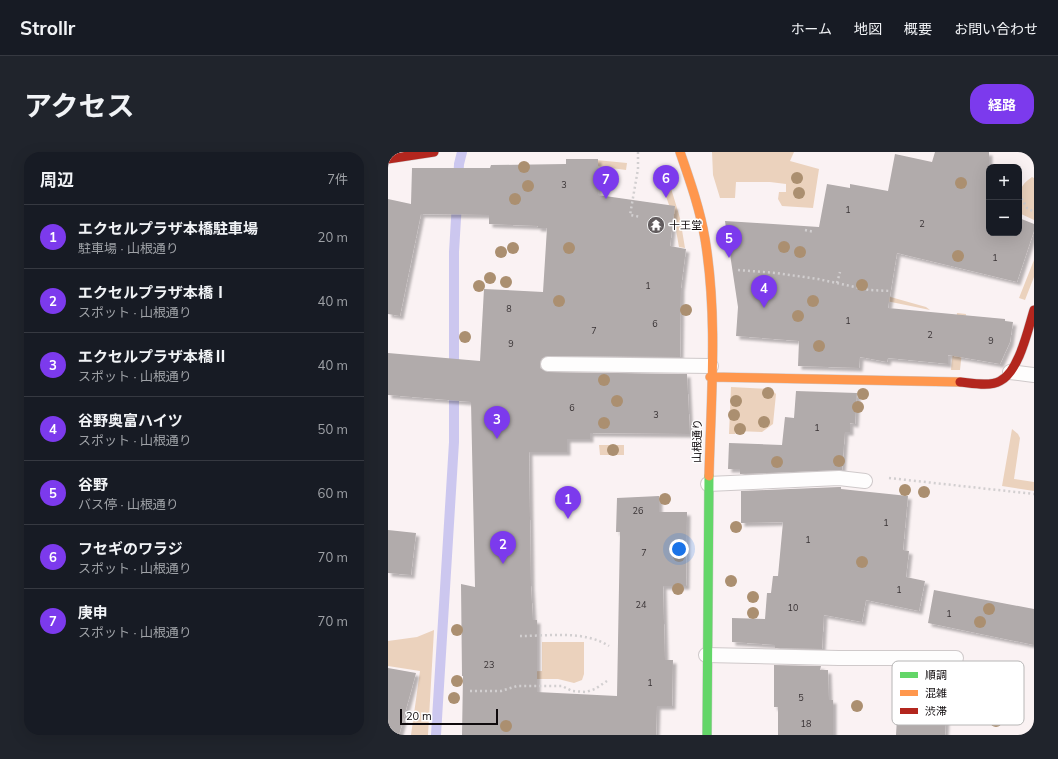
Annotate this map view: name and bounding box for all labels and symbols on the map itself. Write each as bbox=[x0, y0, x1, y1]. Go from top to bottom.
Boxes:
pin: 6 bbox=[653, 165, 679, 198]
pin: 7 bbox=[593, 166, 619, 199]
house number: 3 bbox=[561, 179, 567, 190]
house number: 1 bbox=[845, 204, 851, 215]
temple icon: 十王堂 bbox=[646, 215, 666, 235]
place label: 十王堂 bbox=[669, 218, 702, 232]
house number: 2 bbox=[919, 218, 925, 229]
pin: 5 bbox=[716, 225, 742, 258]
house number: 1 bbox=[992, 252, 998, 263]
pin: 4 bbox=[751, 275, 777, 308]
house number: 1 bbox=[645, 280, 651, 291]
house number: 8 bbox=[506, 303, 512, 314]
house number: 1 bbox=[845, 315, 851, 326]
house number: 6 bbox=[652, 318, 658, 329]
house number: 7 bbox=[591, 325, 597, 336]
house number: 2 bbox=[927, 329, 933, 340]
house number: 9 bbox=[988, 335, 994, 346]
house number: 9 bbox=[508, 338, 514, 349]
house number: 6 bbox=[569, 402, 575, 413]
pin: 3 bbox=[484, 406, 510, 439]
house number: 3 bbox=[653, 409, 659, 420]
street label: 山根通り bbox=[690, 419, 704, 463]
house number: 1 bbox=[814, 422, 820, 433]
pin: 1 bbox=[555, 486, 581, 519]
house number: 26 bbox=[633, 505, 643, 516]
house number: 1 bbox=[883, 517, 889, 528]
pin: 2 bbox=[490, 531, 516, 564]
house number: 1 bbox=[805, 534, 811, 545]
your location bbox=[669, 539, 689, 559]
house number: 7 bbox=[641, 547, 647, 558]
house number: 1 bbox=[896, 584, 902, 595]
house number: 24 bbox=[636, 599, 647, 610]
house number: 10 bbox=[788, 602, 798, 613]
house number: 1 bbox=[946, 608, 952, 619]
house number: 23 bbox=[484, 659, 494, 670]
legend bbox=[892, 661, 1024, 725]
text: 順調 bbox=[925, 668, 947, 682]
house number: 1 bbox=[647, 677, 653, 688]
text: 混雑 bbox=[925, 686, 947, 700]
house number: 5 bbox=[798, 692, 804, 703]
text: 渋滞 bbox=[925, 704, 947, 718]
scale bar bbox=[400, 707, 498, 726]
house number: 18 bbox=[801, 718, 811, 729]

